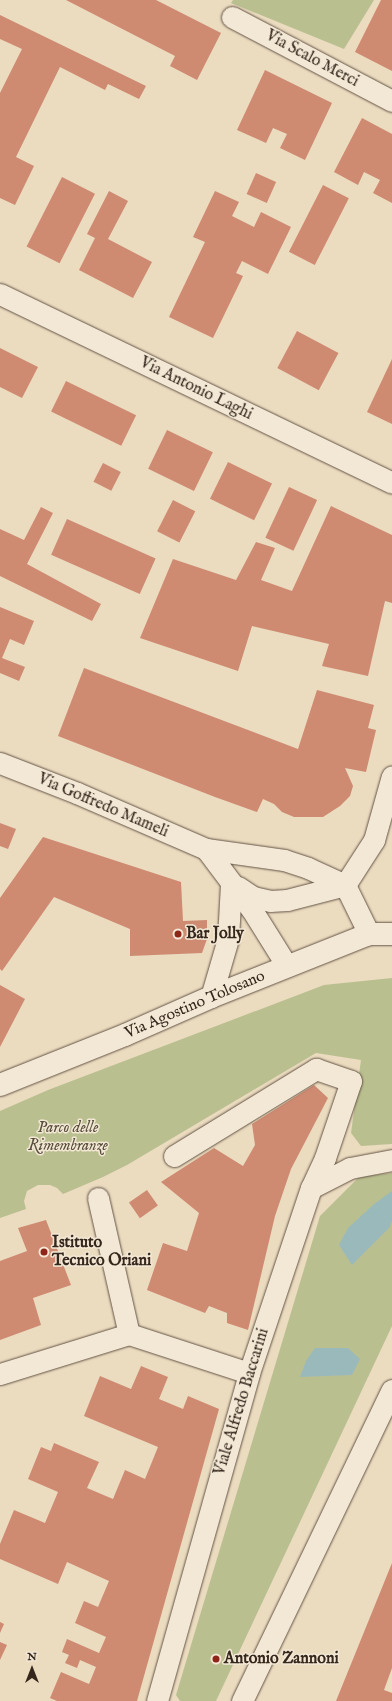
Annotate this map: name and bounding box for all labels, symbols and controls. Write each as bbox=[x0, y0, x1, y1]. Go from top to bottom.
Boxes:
street label: Via Scalo Merci bbox=[262, 26, 362, 92]
street label: Via Antonio Laghi bbox=[136, 353, 256, 425]
street label: Via Goffredo Mameli bbox=[35, 770, 171, 842]
place label: Bar Jolly bbox=[186, 924, 244, 944]
marker: Bar Jolly bbox=[173, 929, 183, 939]
street label: Via Agostino Tolosano bbox=[122, 967, 268, 1043]
park label: Parco delle Rimembranze bbox=[28, 1118, 108, 1156]
place label: Istituto Tecnico Oriani bbox=[52, 1233, 151, 1271]
marker: Istituto Tecnico Oriani bbox=[39, 1247, 49, 1257]
street label: Viale Alfredo Baccarini bbox=[210, 1326, 274, 1478]
north arrow bbox=[12, 1649, 52, 1689]
place label: Antonio Zannoni bbox=[224, 1649, 339, 1669]
text: N bbox=[27, 1650, 37, 1664]
marker: Antonio Zannoni bbox=[211, 1654, 221, 1664]

